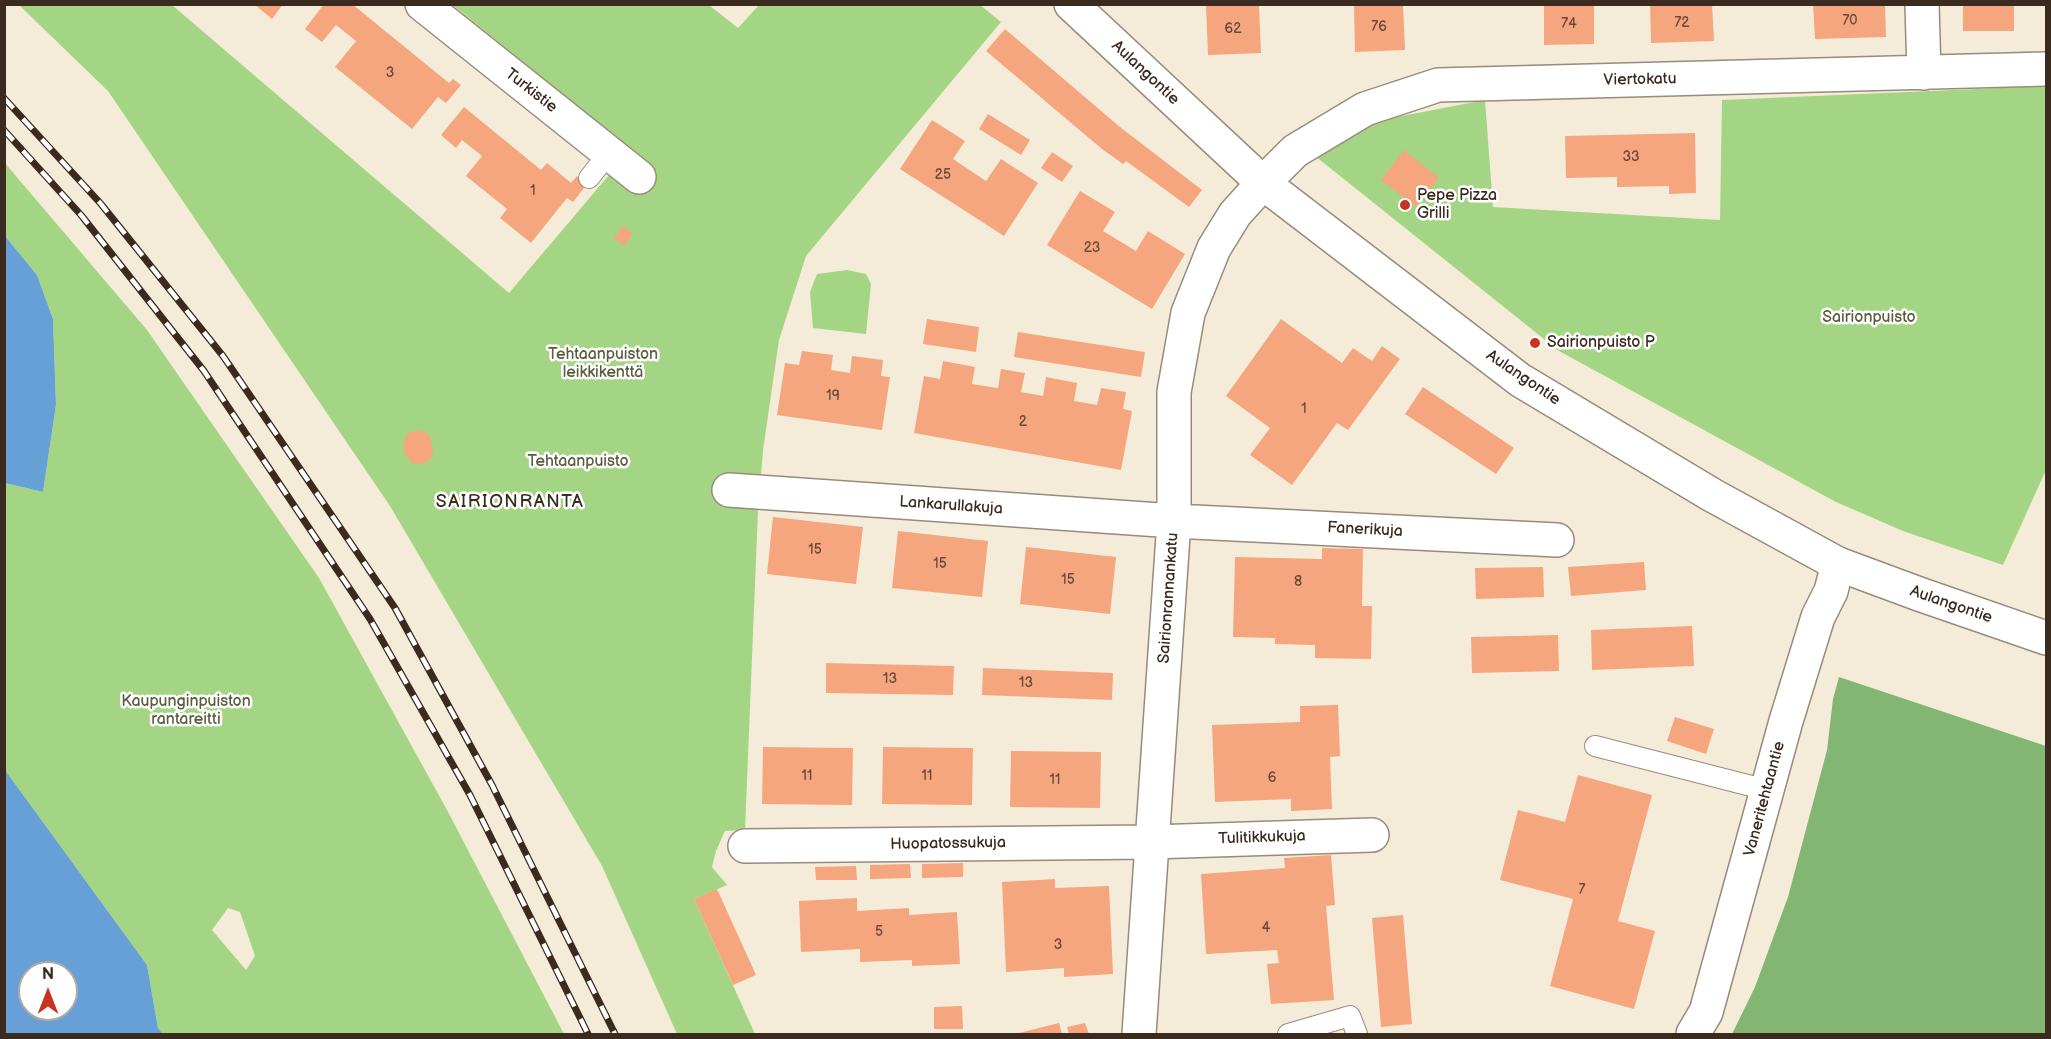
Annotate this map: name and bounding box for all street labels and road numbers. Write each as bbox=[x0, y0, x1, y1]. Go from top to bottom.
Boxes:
street label: Aulangontie bbox=[1107, 37, 1183, 109]
street label: Turkistie bbox=[501, 65, 561, 117]
street label: Viertokatu bbox=[1603, 70, 1677, 90]
street label: Aulangontie bbox=[1482, 346, 1564, 410]
street label: Lankarullakuja bbox=[899, 493, 1003, 519]
street label: Fanerikuja bbox=[1327, 518, 1403, 542]
street label: Sairionrannankatu bbox=[1155, 532, 1183, 664]
street label: Aulangontie bbox=[1907, 582, 1995, 628]
street label: Vaneritehtaantie bbox=[1740, 739, 1790, 859]
street label: Tulitikkukuja bbox=[1218, 827, 1306, 849]
street label: Huopatossukuja bbox=[890, 833, 1006, 855]

